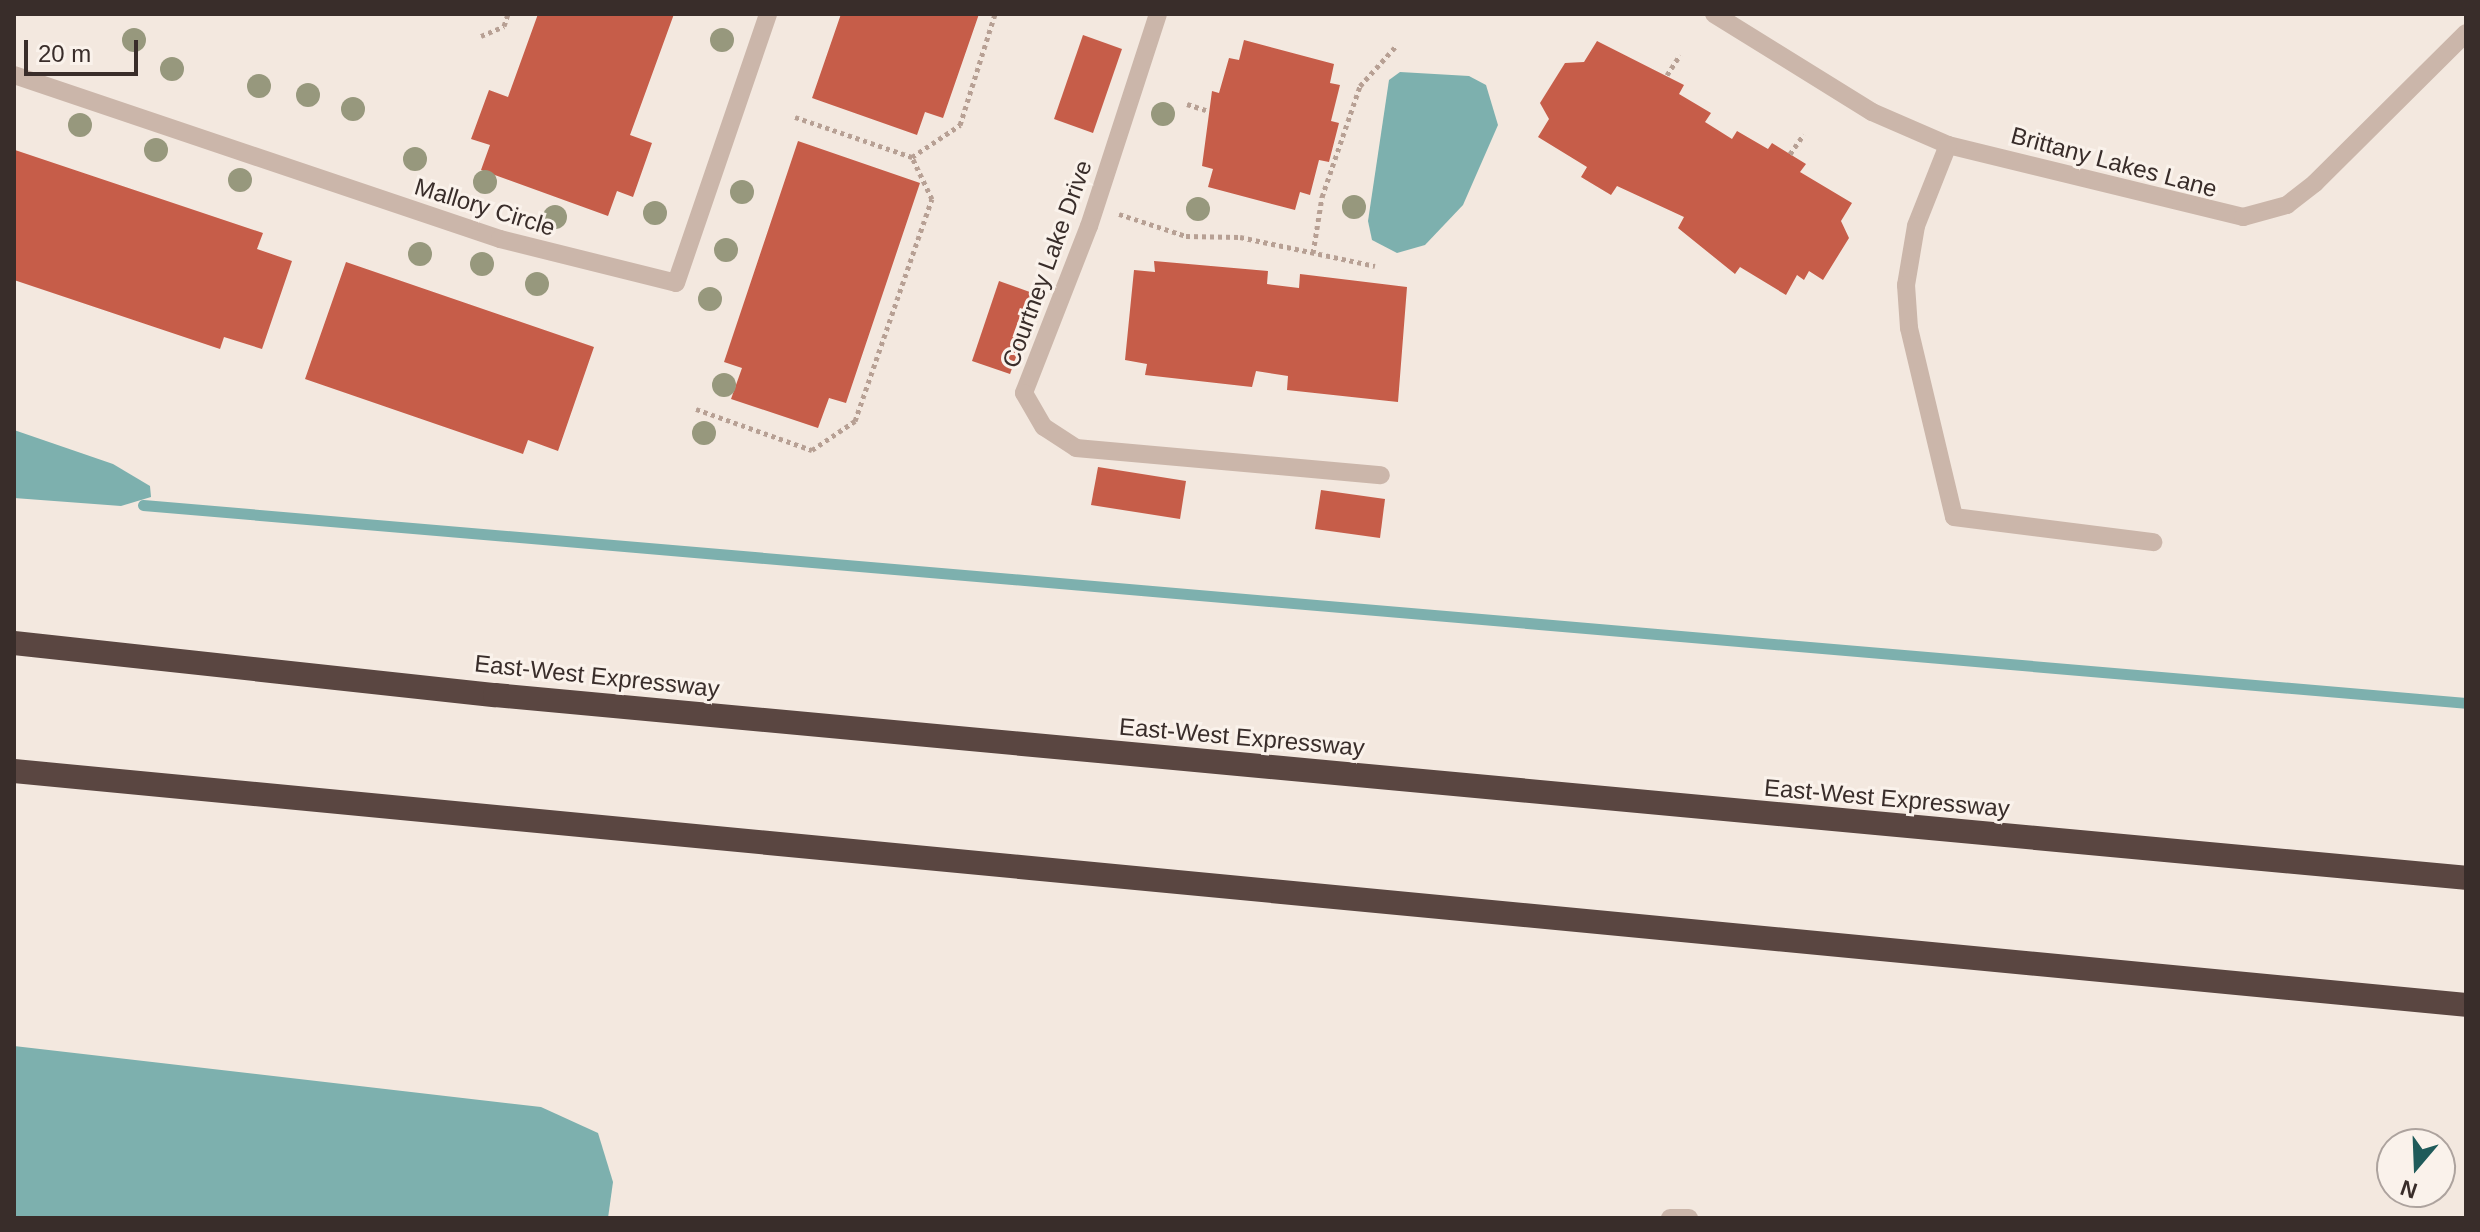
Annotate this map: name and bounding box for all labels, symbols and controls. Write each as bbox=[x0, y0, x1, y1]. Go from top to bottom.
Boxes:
scale bar bbox=[28, 24, 142, 74]
text: 20 m bbox=[38, 40, 91, 67]
street label: Brittany Lakes Lane bbox=[2008, 121, 2220, 203]
street label: Courtney Lake Drive bbox=[996, 156, 1098, 372]
street label: Mallory Circle bbox=[411, 172, 559, 242]
street label: East-West Expressway bbox=[473, 649, 721, 703]
street label: East-West Expressway bbox=[1118, 712, 1366, 762]
street label: East-West Expressway bbox=[1763, 773, 2011, 823]
north arrow bbox=[2376, 1128, 2456, 1208]
text: N bbox=[2397, 1175, 2420, 1204]

